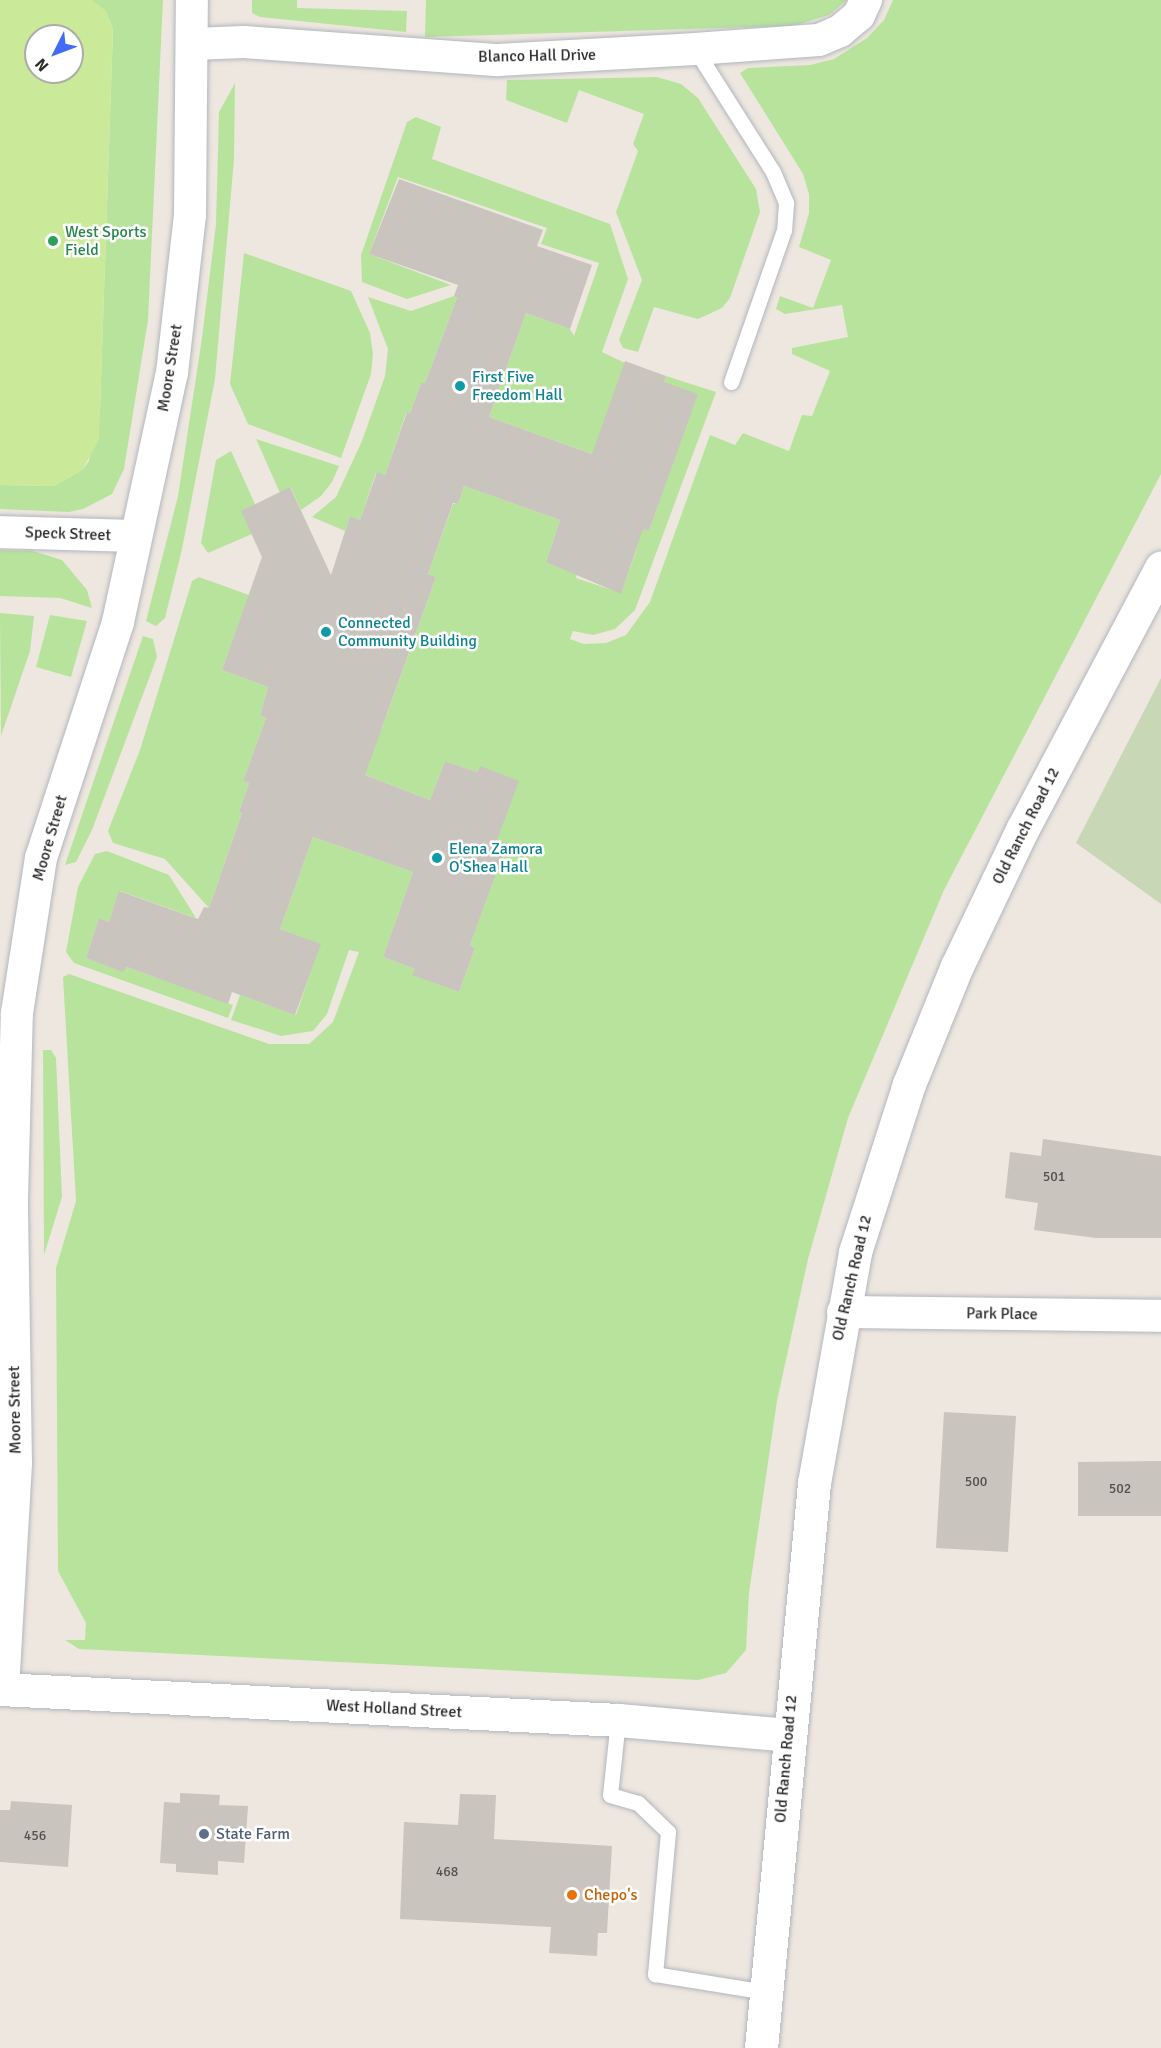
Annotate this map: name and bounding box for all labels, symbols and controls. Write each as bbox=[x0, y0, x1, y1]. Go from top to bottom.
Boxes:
north arrow bbox=[24, 24, 84, 84]
street label: Blanco Hall Drive bbox=[478, 45, 596, 67]
text: N bbox=[31, 54, 53, 76]
place label: West Sports Field bbox=[65, 222, 147, 260]
marker: West Sports Field bbox=[46, 234, 60, 248]
street label: Moore Street bbox=[154, 323, 186, 413]
place label: First Five Freedom Hall bbox=[472, 367, 563, 405]
marker: First Five Freedom Hall bbox=[453, 379, 467, 393]
street label: Speck Street bbox=[25, 523, 111, 545]
place label: Connected Community Building bbox=[338, 613, 477, 651]
marker: Connected Community Building bbox=[319, 625, 333, 639]
street label: Old Ranch Road 12 bbox=[988, 764, 1064, 888]
street label: Moore Street bbox=[29, 793, 71, 883]
place label: Elena Zamora O'Shea Hall bbox=[449, 839, 543, 877]
marker: Elena Zamora O'Shea Hall bbox=[430, 851, 444, 865]
house number: 501 bbox=[1043, 1169, 1065, 1185]
street label: Old Ranch Road 12 bbox=[828, 1213, 876, 1343]
street label: Park Place bbox=[966, 1304, 1038, 1324]
street label: Moore Street bbox=[5, 1366, 25, 1454]
house number: 500 bbox=[965, 1474, 987, 1490]
house number: 502 bbox=[1109, 1481, 1131, 1497]
street label: Old Ranch Road 12 bbox=[771, 1694, 801, 1824]
street label: West Holland Street bbox=[326, 1696, 462, 1722]
place label: State Farm bbox=[216, 1824, 290, 1844]
marker: State Farm bbox=[197, 1827, 211, 1841]
house number: 456 bbox=[24, 1828, 46, 1844]
house number: 468 bbox=[436, 1864, 458, 1880]
place label: Chepo's bbox=[584, 1885, 637, 1905]
marker: Chepo's bbox=[565, 1888, 579, 1902]

